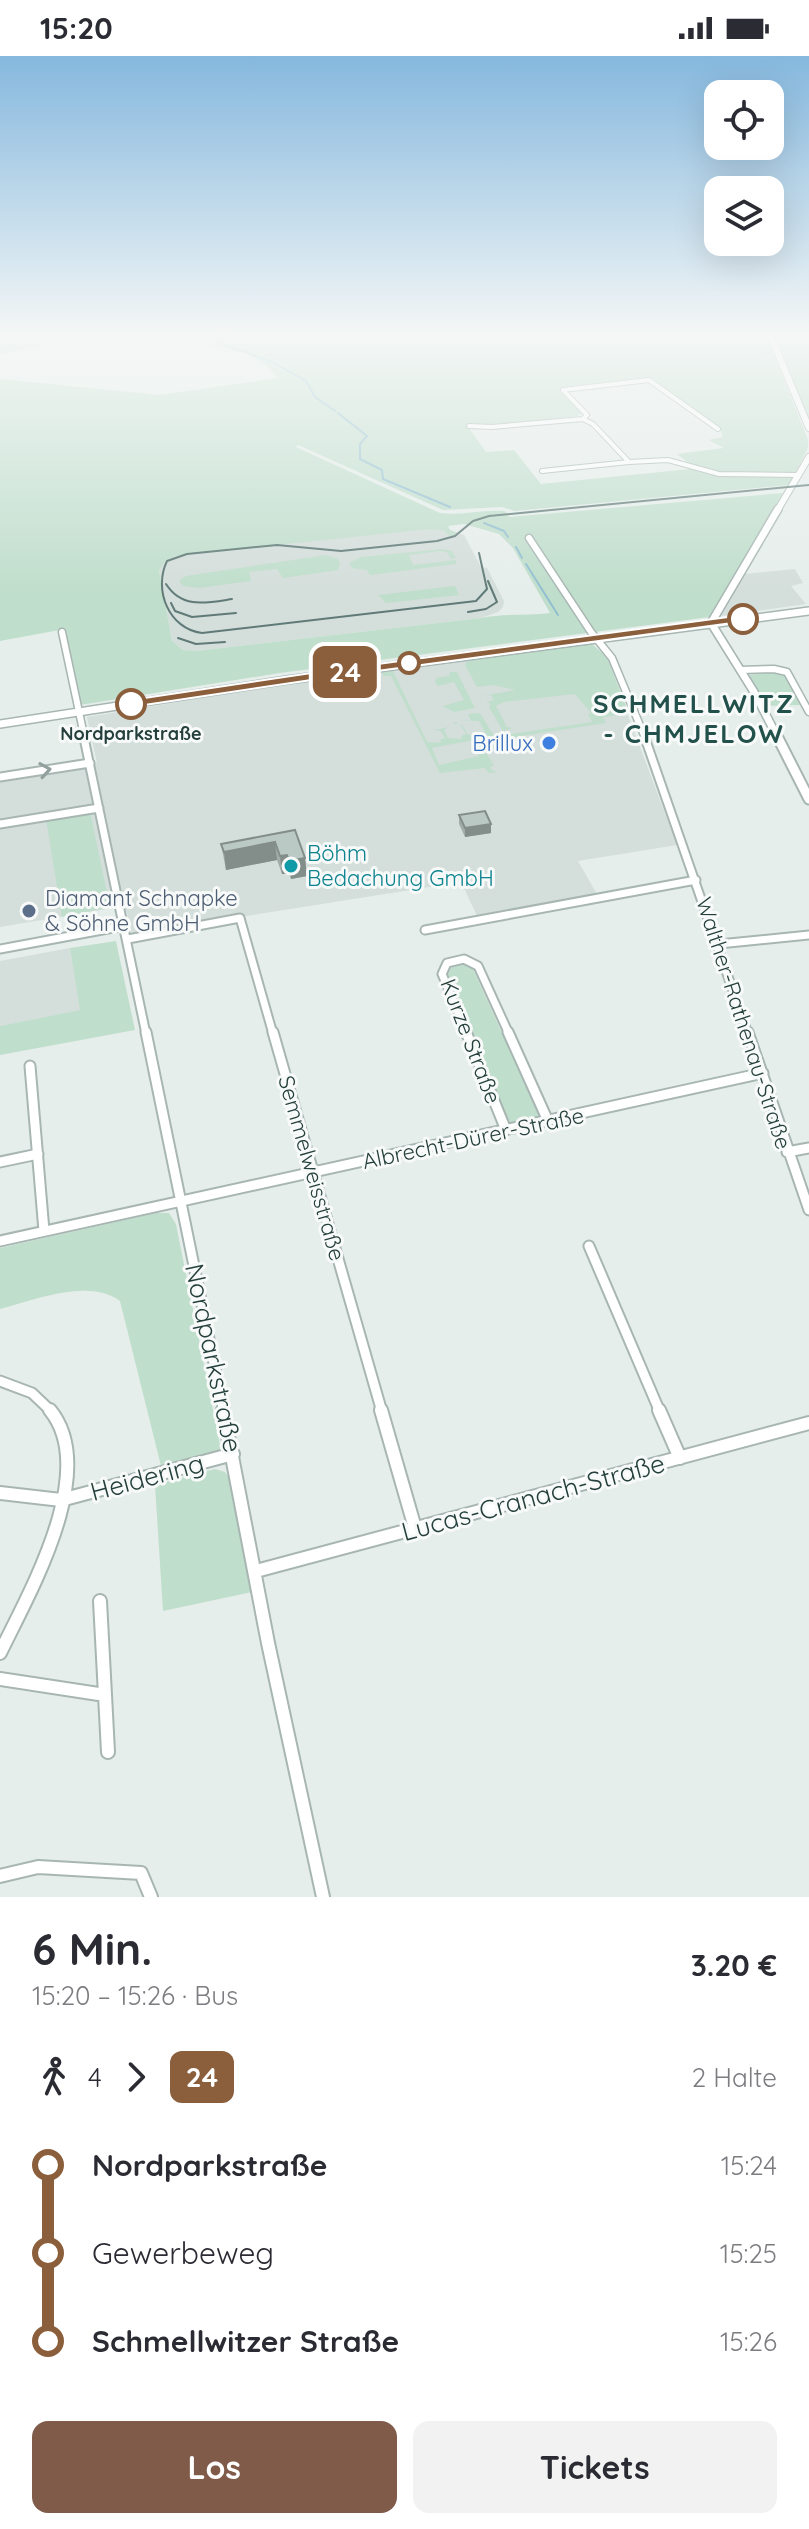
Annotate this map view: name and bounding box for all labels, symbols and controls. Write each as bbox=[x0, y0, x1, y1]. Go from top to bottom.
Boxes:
text: 15:20 bbox=[40, 9, 113, 47]
map controls bbox=[704, 80, 784, 256]
button: locate bbox=[704, 80, 784, 160]
button: layers bbox=[704, 176, 784, 256]
unlabelled marker bbox=[728, 604, 758, 634]
line badge: 24 bbox=[309, 646, 381, 698]
unlabelled marker bbox=[398, 652, 420, 674]
text: 24 bbox=[329, 654, 361, 689]
district label: SCHMELLWITZ - CHMJELOW bbox=[593, 687, 795, 750]
marker: Nordparkstraße bbox=[116, 689, 146, 719]
place label: Nordparkstraße bbox=[60, 722, 202, 745]
place label: Brillux bbox=[472, 729, 533, 757]
marker: Brillux bbox=[540, 734, 558, 752]
one-way arrow bbox=[38, 762, 52, 779]
place label: Böhm Bedachung GmbH bbox=[307, 839, 494, 892]
marker: Böhm Bedachung GmbH bbox=[282, 857, 300, 875]
place label: Diamant Schnapke & Söhne GmbH bbox=[45, 884, 238, 937]
street label: Walther-Rathenau-Straße bbox=[690, 893, 798, 1153]
marker: Diamant Schnapke & Söhne GmbH bbox=[20, 902, 38, 920]
street label: Kurze Straße bbox=[434, 975, 508, 1107]
street label: Semmelweisstraße bbox=[272, 1072, 352, 1264]
street label: Albrecht-Dürer-Straße bbox=[360, 1101, 586, 1175]
street label: Nordparkstraße bbox=[178, 1261, 250, 1455]
street label: Heidering bbox=[87, 1446, 207, 1508]
street label: Lucas-Cranach-Straße bbox=[398, 1446, 668, 1548]
text: 6 Min. bbox=[32, 1921, 152, 1976]
text: 3.20 € bbox=[691, 1946, 777, 1984]
text: 15:20 – 15:26 · Bus bbox=[32, 1979, 238, 2012]
icon: walk bbox=[32, 2055, 76, 2099]
icon: forward bbox=[114, 2055, 158, 2099]
text: 24 bbox=[186, 2059, 218, 2094]
text: 4 bbox=[88, 2061, 102, 2094]
text: 2 Halte bbox=[692, 2061, 777, 2094]
text: Nordparkstraße bbox=[92, 2146, 328, 2184]
text: 15:24 bbox=[721, 2149, 777, 2182]
text: Gewerbeweg bbox=[92, 2234, 274, 2272]
text: 15:25 bbox=[720, 2237, 777, 2270]
text: Schmellwitzer Straße bbox=[92, 2322, 399, 2360]
text: 15:26 bbox=[720, 2325, 777, 2358]
button: Los bbox=[32, 2421, 397, 2513]
button: Tickets bbox=[413, 2421, 777, 2513]

